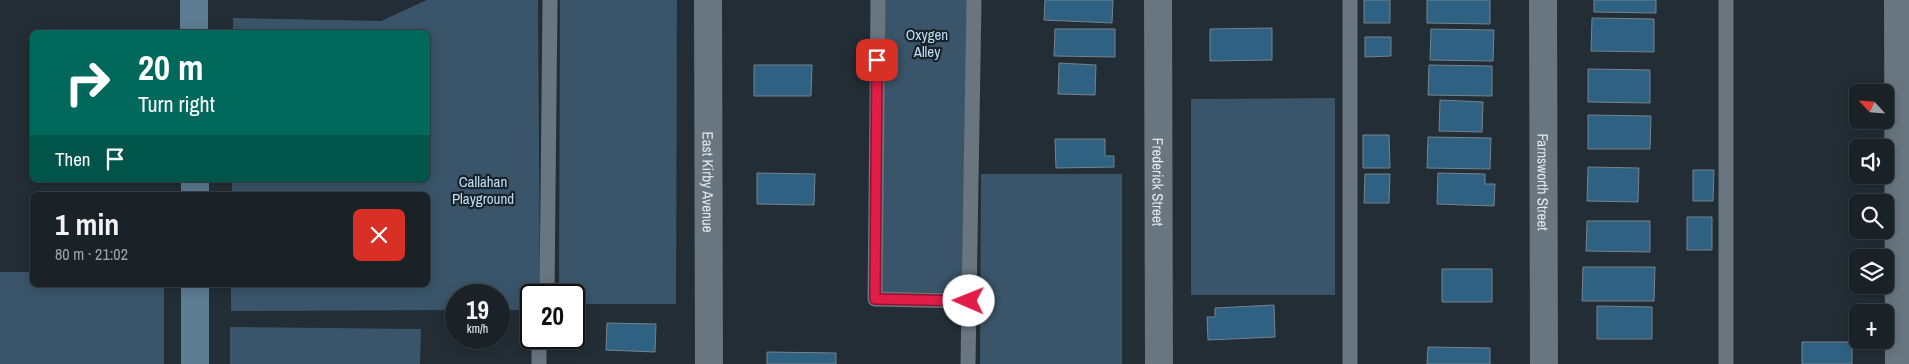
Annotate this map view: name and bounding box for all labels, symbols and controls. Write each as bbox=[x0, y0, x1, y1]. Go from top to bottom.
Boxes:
park label: Oxygen Alley bbox=[906, 24, 948, 62]
pin bbox=[856, 39, 898, 81]
text: 20 m bbox=[138, 44, 203, 91]
icon: arrive bbox=[863, 46, 891, 74]
icon: right bbox=[55, 50, 120, 115]
north arrow bbox=[1849, 84, 1894, 129]
map controls bbox=[1849, 84, 1894, 349]
text: Turn right bbox=[138, 89, 215, 119]
street label: East Kirby Avenue bbox=[698, 131, 719, 233]
street label: Farnsworth Street bbox=[1533, 133, 1554, 231]
street label: Frederick Street bbox=[1148, 138, 1169, 227]
button: sound bbox=[1849, 139, 1894, 184]
icon: arrive bbox=[101, 145, 129, 173]
text: Then bbox=[55, 146, 91, 172]
park label: Callahan Playground bbox=[452, 171, 514, 209]
button: search bbox=[1849, 194, 1894, 239]
text: 1 min bbox=[55, 204, 119, 244]
button: close bbox=[353, 209, 405, 261]
text: 80 m · 21:02 bbox=[55, 243, 128, 265]
button: layers bbox=[1849, 249, 1894, 294]
position arrow bbox=[942, 274, 994, 326]
speed limit sign: 20 bbox=[520, 284, 585, 349]
text: 19 bbox=[466, 293, 489, 327]
button: + bbox=[1849, 304, 1894, 349]
text: km/h bbox=[467, 321, 488, 337]

